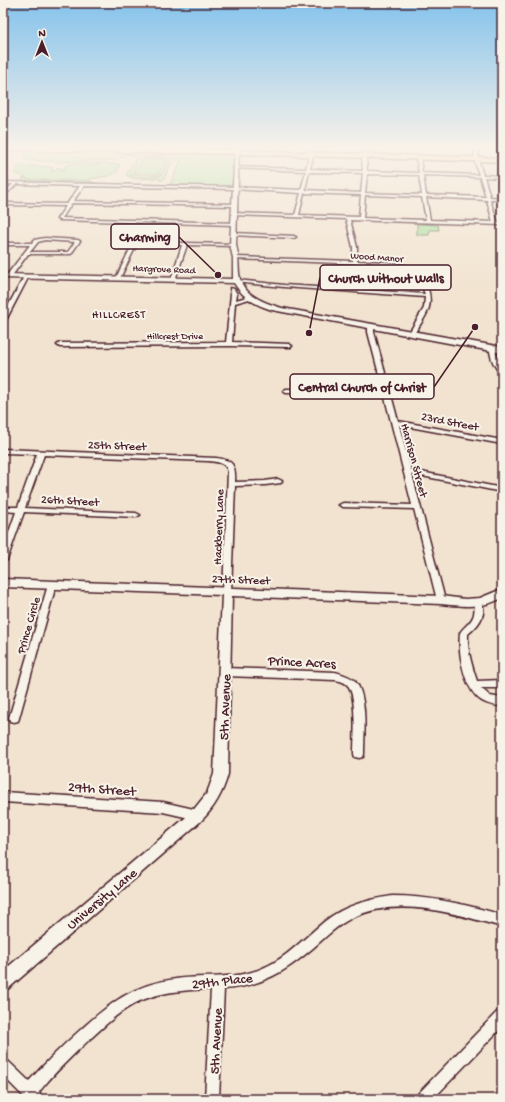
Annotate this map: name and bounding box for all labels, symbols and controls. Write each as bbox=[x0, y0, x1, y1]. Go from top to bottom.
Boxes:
north arrow bbox=[22, 22, 62, 62]
text: N bbox=[38, 28, 46, 40]
callout: Charming bbox=[111, 224, 179, 249]
text: Charming bbox=[118, 231, 171, 246]
street label: Wood Manor bbox=[350, 250, 405, 266]
street label: Hargrove Road bbox=[132, 263, 197, 277]
callout: Church Without Walls bbox=[320, 265, 451, 290]
text: Church Without Walls bbox=[327, 272, 445, 287]
district label: HILLCREST bbox=[92, 310, 146, 322]
street label: Hillcrest Drive bbox=[147, 331, 204, 343]
callout: Central Church of Christ bbox=[290, 374, 434, 399]
text: Central Church of Christ bbox=[297, 380, 427, 396]
street label: 23rd Street bbox=[420, 411, 481, 436]
street label: Harrison Street bbox=[396, 422, 430, 500]
street label: 25th Street bbox=[88, 439, 147, 455]
street label: Hackberry Lane bbox=[212, 488, 228, 565]
street label: 26th Street bbox=[40, 493, 100, 511]
street label: 27th Street bbox=[212, 573, 271, 589]
street label: Prince Circle bbox=[15, 595, 45, 657]
street label: Prince Acres bbox=[266, 653, 337, 674]
street label: 5th Avenue bbox=[217, 673, 236, 740]
street label: 29th Street bbox=[67, 780, 137, 801]
street label: University Lane bbox=[64, 865, 142, 934]
street label: 29th Place bbox=[191, 971, 254, 994]
street label: 5th Avenue bbox=[207, 1007, 228, 1075]

